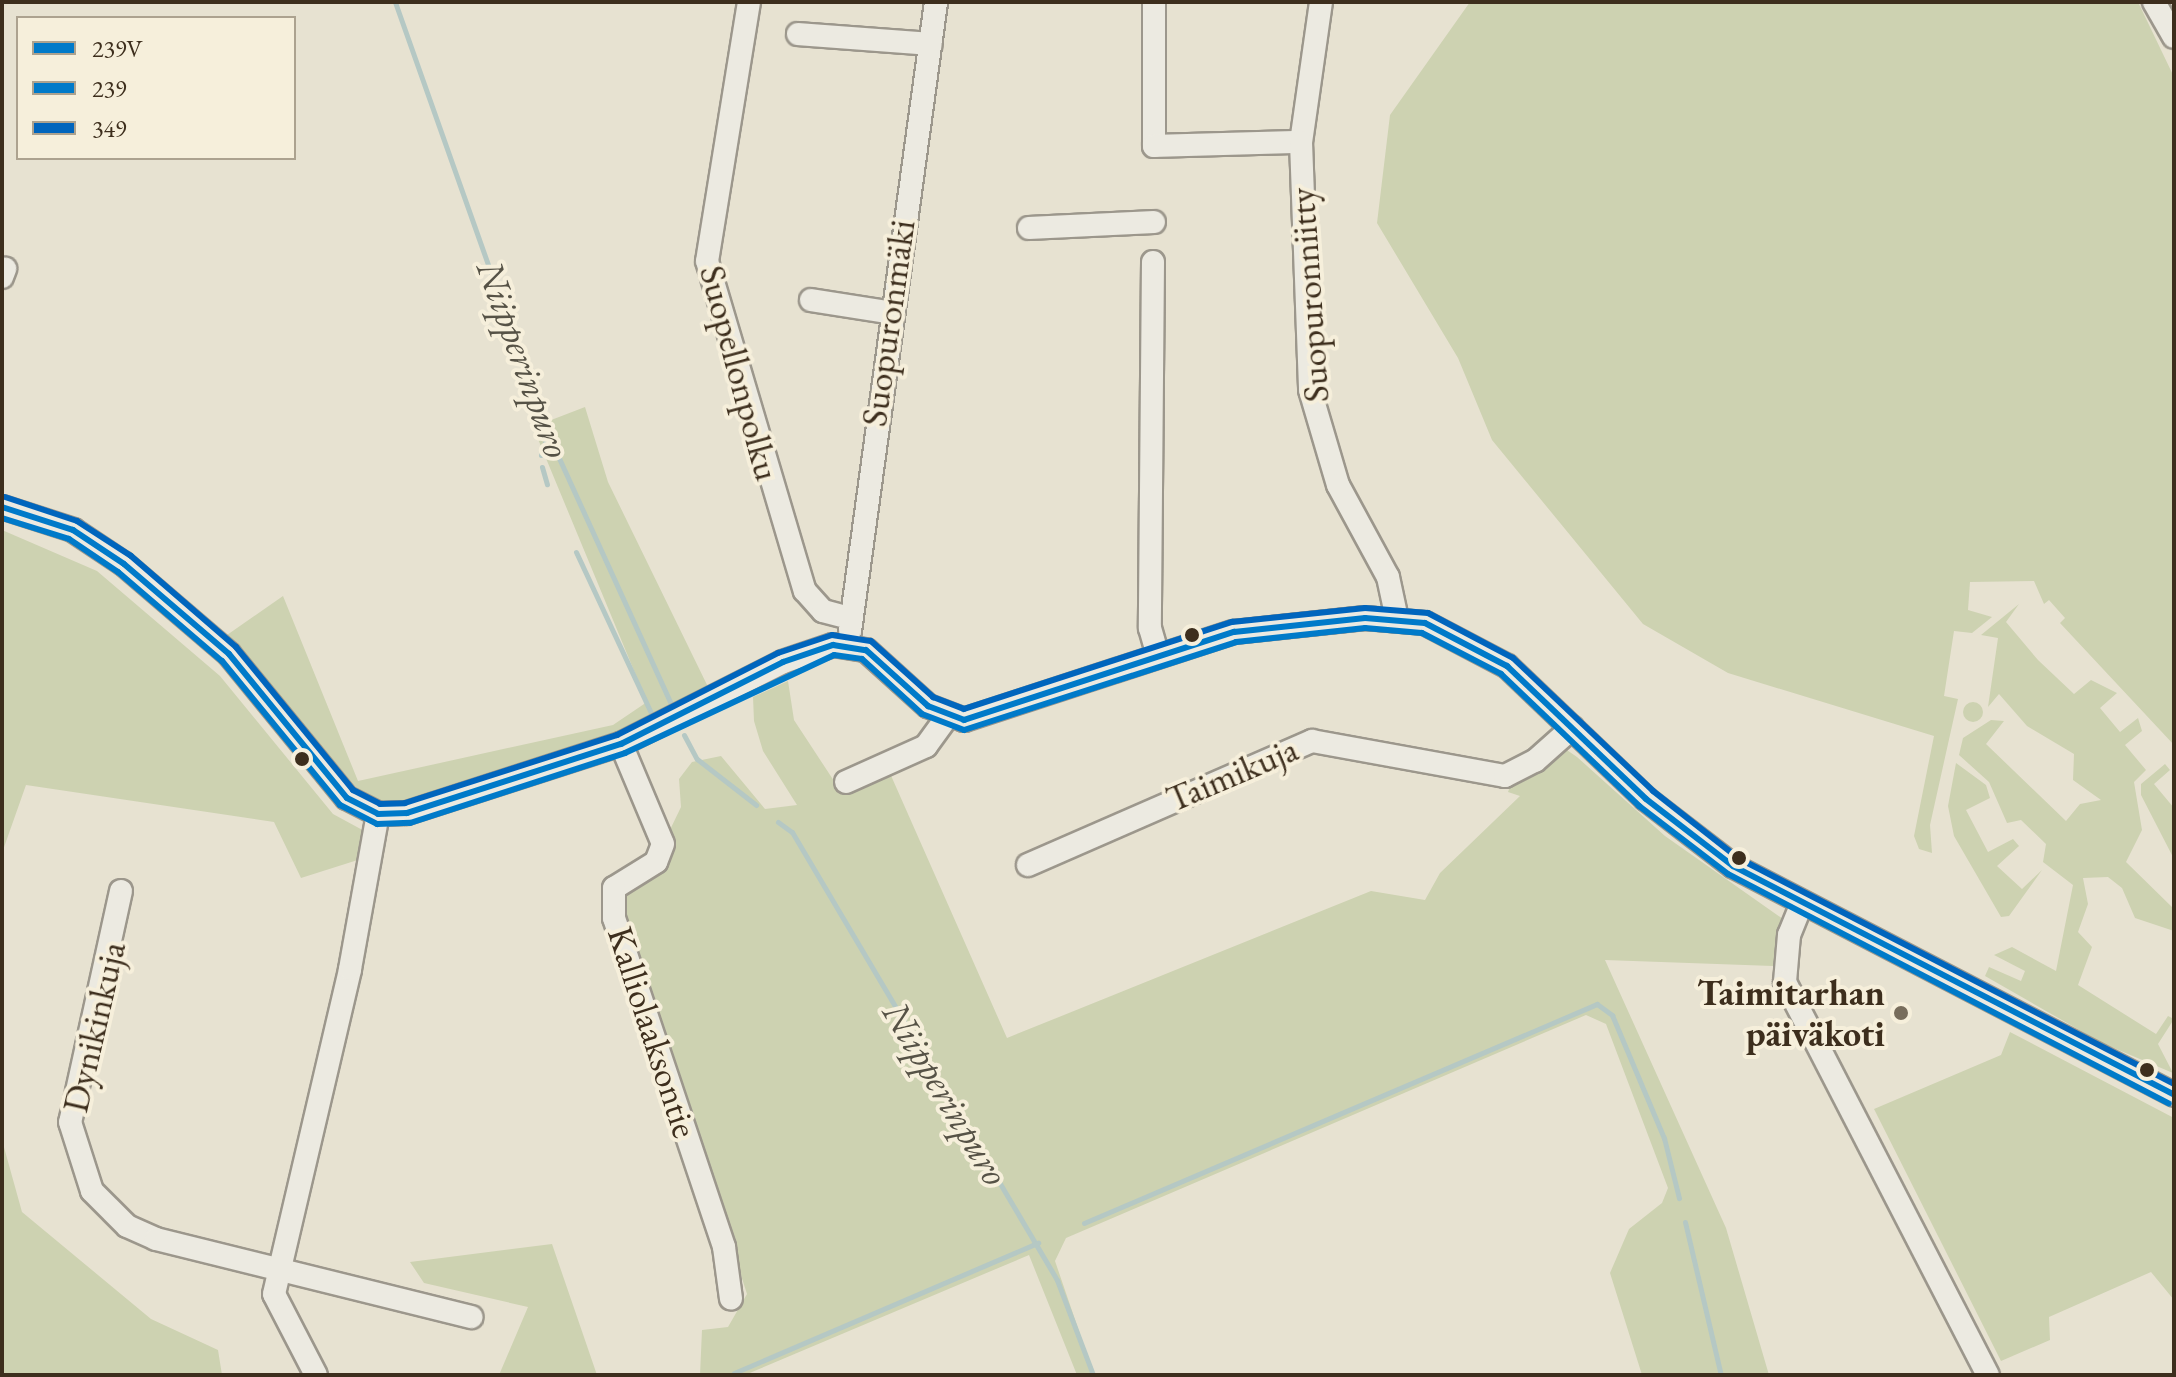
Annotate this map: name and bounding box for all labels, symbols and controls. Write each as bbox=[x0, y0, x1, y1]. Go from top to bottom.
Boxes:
legend bbox=[16, 16, 296, 160]
text: 239V bbox=[92, 33, 143, 64]
text: 239 bbox=[92, 73, 127, 104]
text: 349 bbox=[92, 113, 127, 144]
street label: Suopuronniitty bbox=[1280, 186, 1338, 404]
street label: Suopuronmäki bbox=[852, 217, 924, 429]
water label: Niipperinpuro bbox=[467, 254, 581, 464]
street label: Suopellonpolku bbox=[691, 261, 789, 485]
unlabelled marker bbox=[1184, 627, 1200, 643]
street label: Taimikuja bbox=[1160, 727, 1304, 821]
unlabelled marker bbox=[294, 751, 310, 767]
unlabelled marker bbox=[1731, 850, 1747, 866]
street label: Kalliolaaksontie bbox=[599, 921, 707, 1143]
street label: Dynikinkuja bbox=[53, 937, 135, 1117]
place label: Taimitarhan päiväkoti bbox=[1697, 970, 1885, 1055]
water label: Niipperinpuro bbox=[873, 993, 1019, 1193]
marker: Taimitarhan päiväkoti bbox=[1892, 1004, 1910, 1022]
unlabelled marker bbox=[2139, 1062, 2155, 1078]

